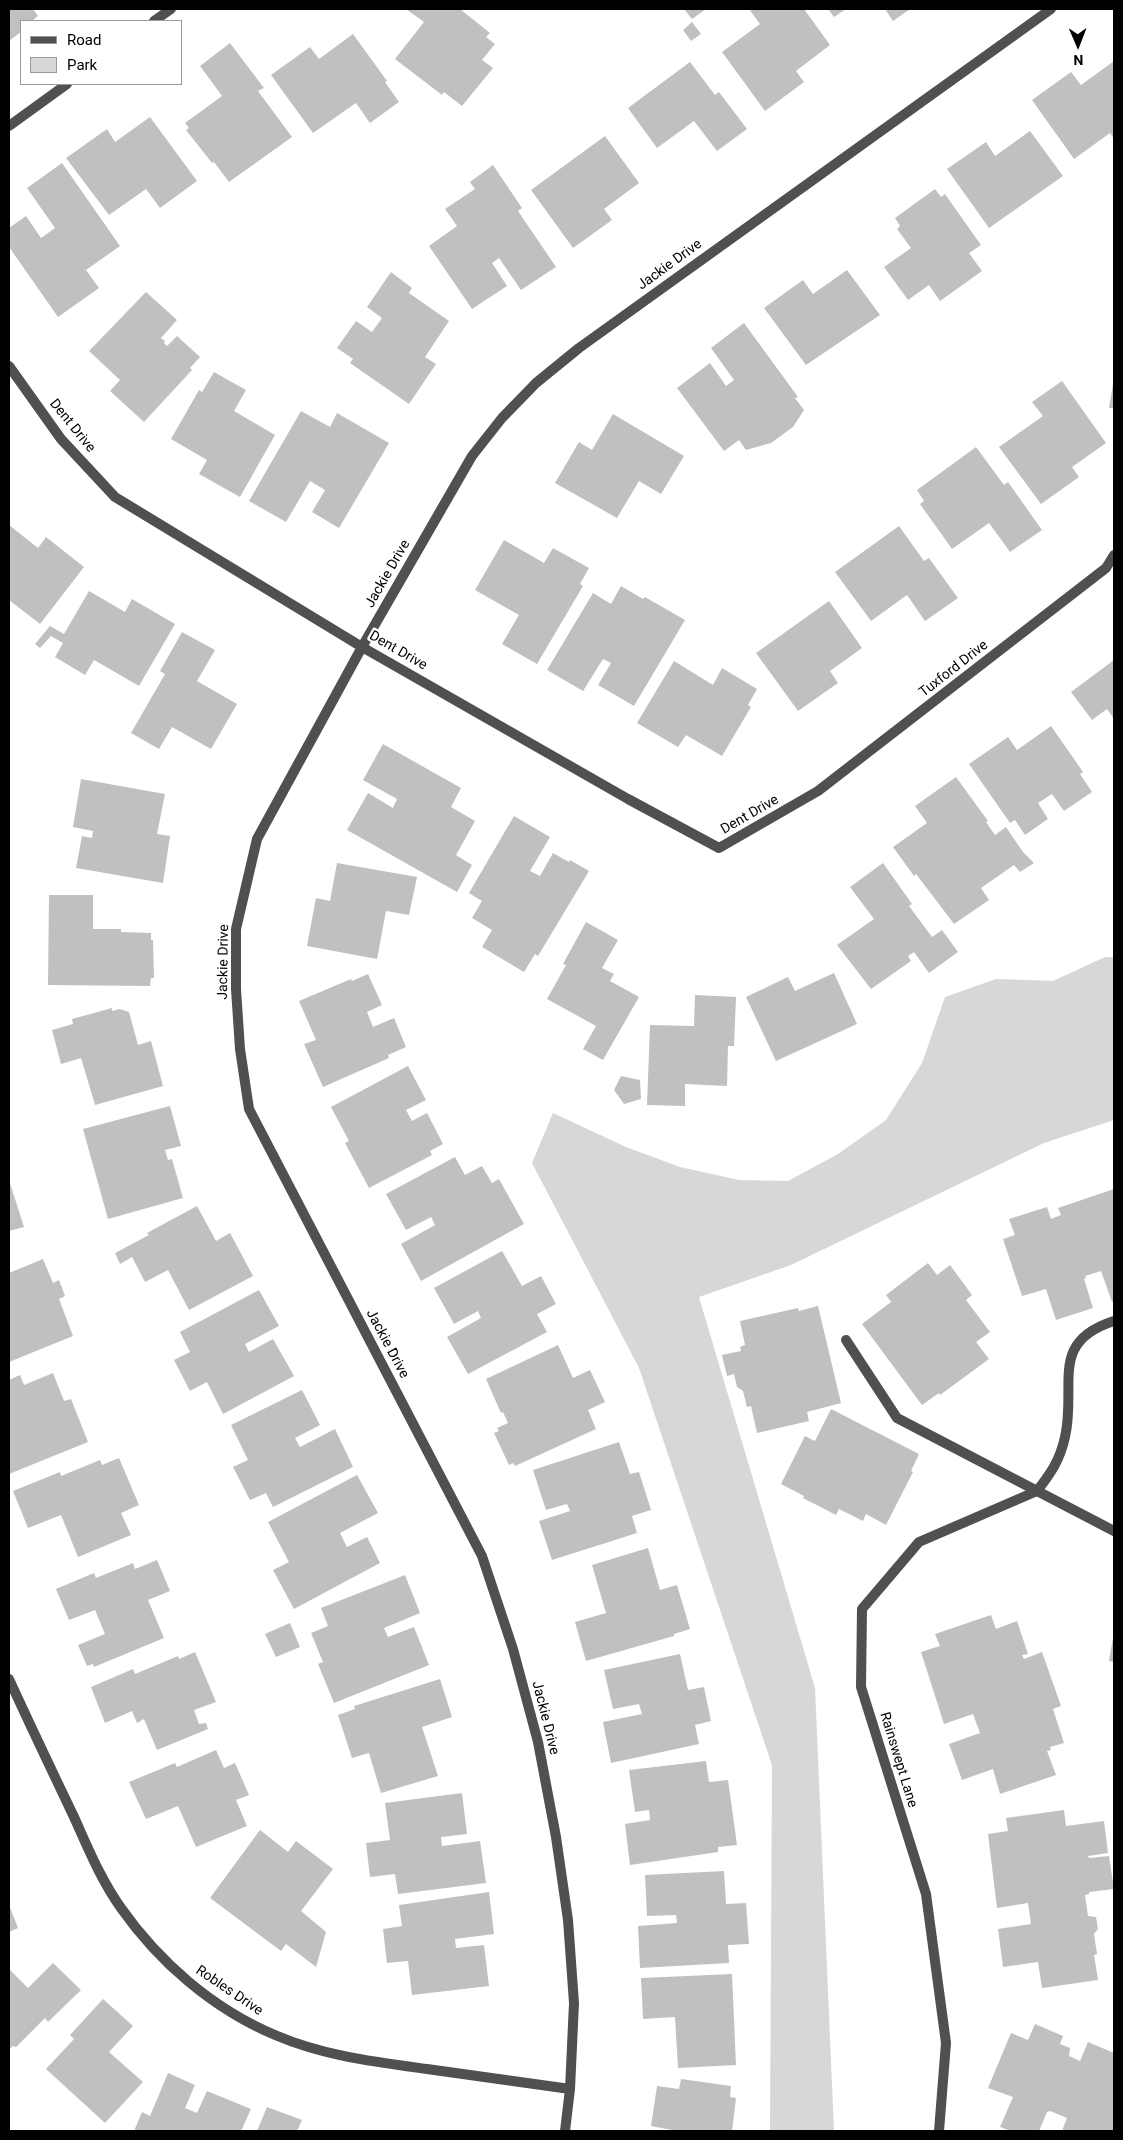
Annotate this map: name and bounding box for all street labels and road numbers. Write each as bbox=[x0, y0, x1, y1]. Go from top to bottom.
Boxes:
street label: Jackie Drive bbox=[635, 236, 705, 294]
street label: Dent Drive bbox=[45, 396, 99, 456]
street label: Jackie Drive bbox=[362, 537, 414, 611]
street label: Dent Drive bbox=[366, 628, 430, 674]
street label: Tuxford Drive bbox=[916, 637, 992, 701]
street label: Dent Drive bbox=[718, 792, 782, 838]
street label: Jackie Drive bbox=[215, 924, 233, 1000]
street label: Jackie Drive bbox=[362, 1307, 412, 1381]
street label: Jackie Drive bbox=[528, 1679, 562, 1757]
street label: Rainswept Lane bbox=[876, 1710, 920, 1810]
street label: Robles Drive bbox=[192, 1962, 266, 2020]

